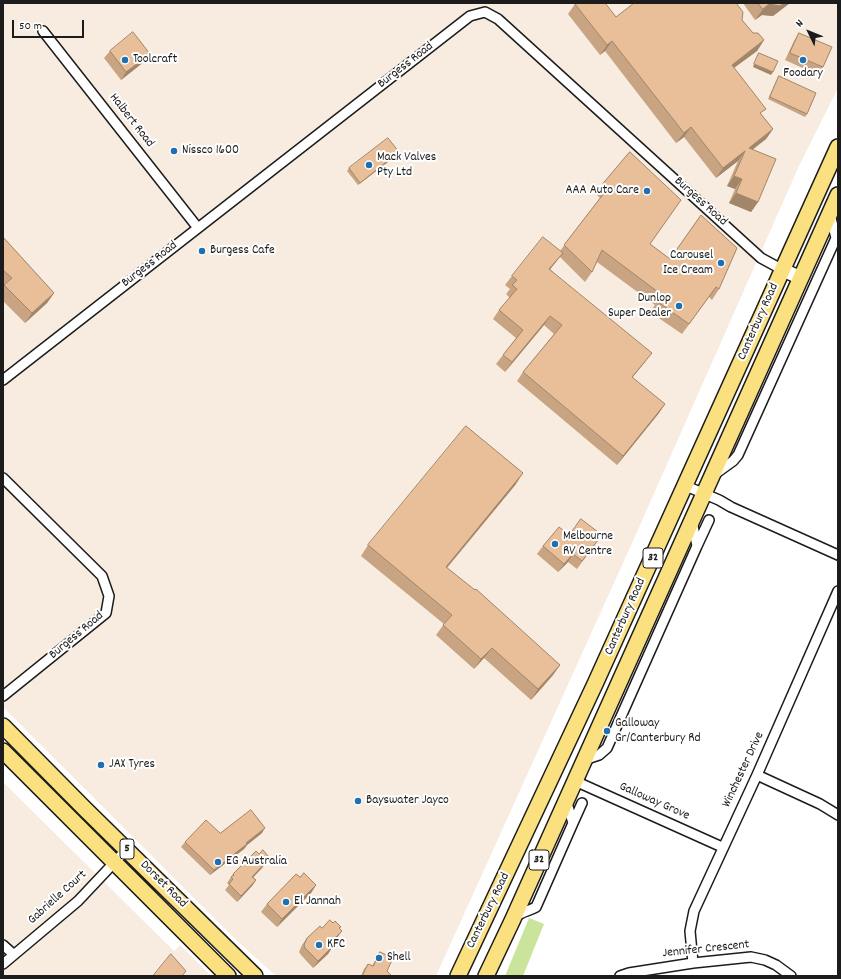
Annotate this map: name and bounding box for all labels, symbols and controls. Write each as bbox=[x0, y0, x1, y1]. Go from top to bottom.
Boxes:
scale bar bbox=[14, 12, 86, 38]
north arrow bbox=[789, 12, 829, 52]
text: N bbox=[793, 16, 808, 31]
text: 50 m bbox=[19, 18, 42, 35]
street label: Burgess Road bbox=[375, 39, 437, 93]
place label: Toolcraft bbox=[133, 52, 177, 68]
marker: Toolcraft bbox=[120, 55, 130, 65]
marker: Foodary bbox=[798, 55, 808, 65]
place label: Foodary bbox=[783, 66, 823, 82]
street label: Halbert Road bbox=[105, 91, 157, 151]
place label: Nissco 1600 bbox=[182, 143, 239, 159]
marker: Nissco 1600 bbox=[169, 146, 179, 156]
place label: Mack Valves Pty Ltd bbox=[377, 150, 436, 181]
marker: Mack Valves Pty Ltd bbox=[364, 160, 374, 170]
street label: Burgess Road bbox=[670, 174, 730, 230]
place label: AAA Auto Care bbox=[565, 183, 639, 199]
marker: AAA Auto Care bbox=[642, 186, 652, 196]
street label: Burgess Road bbox=[119, 238, 181, 292]
place label: Burgess Cafe bbox=[210, 243, 275, 259]
marker: Burgess Cafe bbox=[197, 246, 207, 256]
place label: Carousel Ice Cream bbox=[663, 248, 713, 279]
marker: Carousel Ice Cream bbox=[716, 258, 726, 268]
street label: Canterbury Road bbox=[735, 281, 783, 363]
place label: Dunlop Super Dealer bbox=[608, 291, 671, 322]
marker: Dunlop Super Dealer bbox=[674, 301, 684, 311]
place label: Melbourne RV Centre bbox=[563, 529, 613, 560]
marker: Melbourne RV Centre bbox=[550, 539, 560, 549]
road number: 32 bbox=[643, 548, 663, 568]
street label: Canterbury Road bbox=[602, 576, 650, 658]
street label: Burgess Road bbox=[47, 609, 107, 663]
place label: Galloway Gr/Canterbury Rd bbox=[615, 716, 701, 747]
marker: Galloway Gr/Canterbury Rd bbox=[602, 726, 612, 736]
street label: Winchester Drive bbox=[720, 730, 768, 810]
place label: JAX Tyres bbox=[109, 757, 155, 773]
marker: JAX Tyres bbox=[96, 760, 106, 770]
street label: Galloway Grove bbox=[616, 779, 692, 825]
place label: Bayswater Jayco bbox=[366, 793, 449, 809]
marker: Bayswater Jayco bbox=[353, 796, 363, 806]
road number: 5 bbox=[120, 839, 134, 859]
road number: 32 bbox=[529, 850, 549, 870]
place label: EG Australia bbox=[226, 854, 287, 870]
marker: EG Australia bbox=[213, 857, 223, 867]
street label: Dorset Road bbox=[136, 858, 190, 912]
street label: Gabrielle Court bbox=[25, 868, 91, 928]
street label: Canterbury Road bbox=[464, 871, 514, 951]
place label: El Jannah bbox=[294, 894, 341, 910]
marker: El Jannah bbox=[281, 897, 291, 907]
place label: KFC bbox=[327, 937, 345, 953]
street label: Jennifer Crescent bbox=[662, 938, 750, 962]
marker: KFC bbox=[314, 940, 324, 950]
place label: Shell bbox=[387, 950, 411, 966]
marker: Shell bbox=[374, 953, 384, 963]

